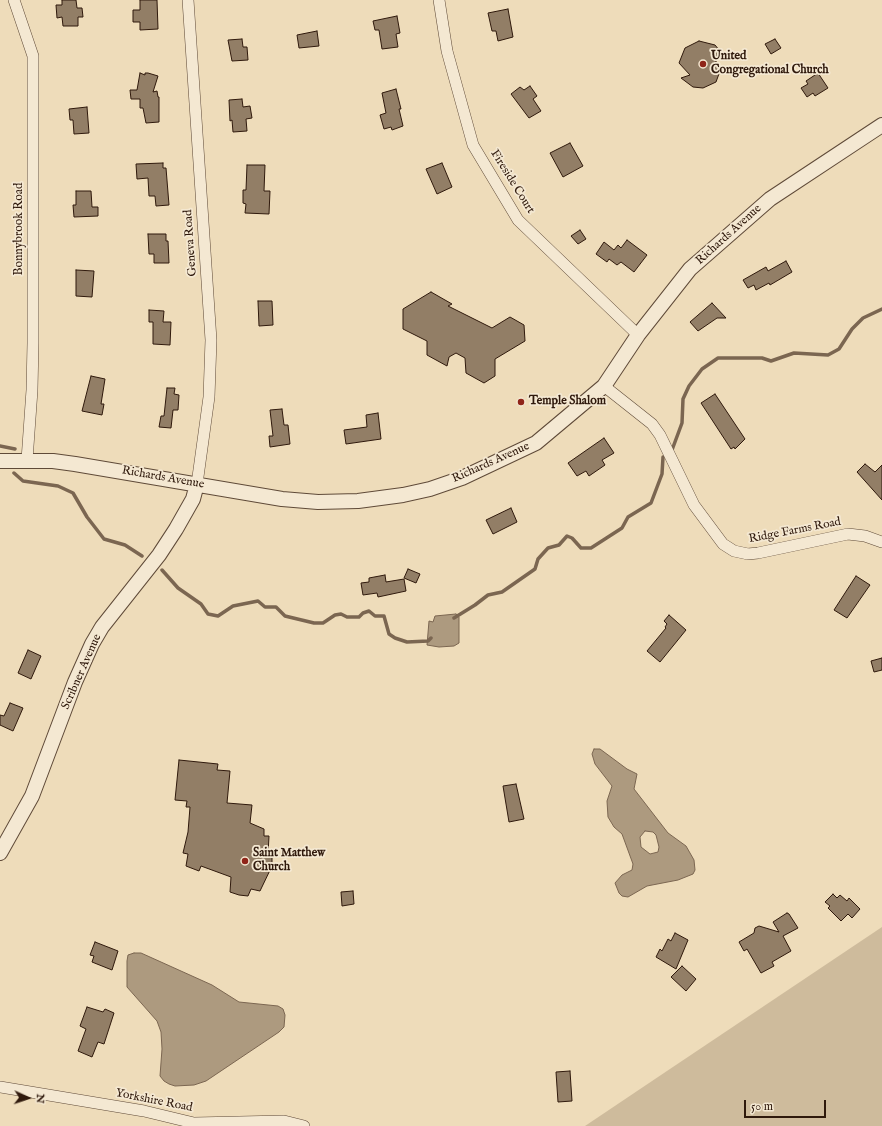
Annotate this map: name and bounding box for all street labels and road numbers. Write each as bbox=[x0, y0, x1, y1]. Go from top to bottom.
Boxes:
street label: Fireside Court bbox=[487, 147, 537, 217]
street label: Bonnybrook Road bbox=[13, 183, 27, 275]
street label: Richards Avenue bbox=[693, 202, 765, 268]
street label: Geneva Road bbox=[181, 209, 201, 277]
street label: Richards Avenue bbox=[450, 439, 532, 487]
street label: Richards Avenue bbox=[121, 464, 205, 492]
street label: Ridge Farms Road bbox=[748, 515, 842, 547]
street label: Scribner Avenue bbox=[59, 632, 105, 712]
street label: Yorkshire Road bbox=[114, 1086, 194, 1116]

